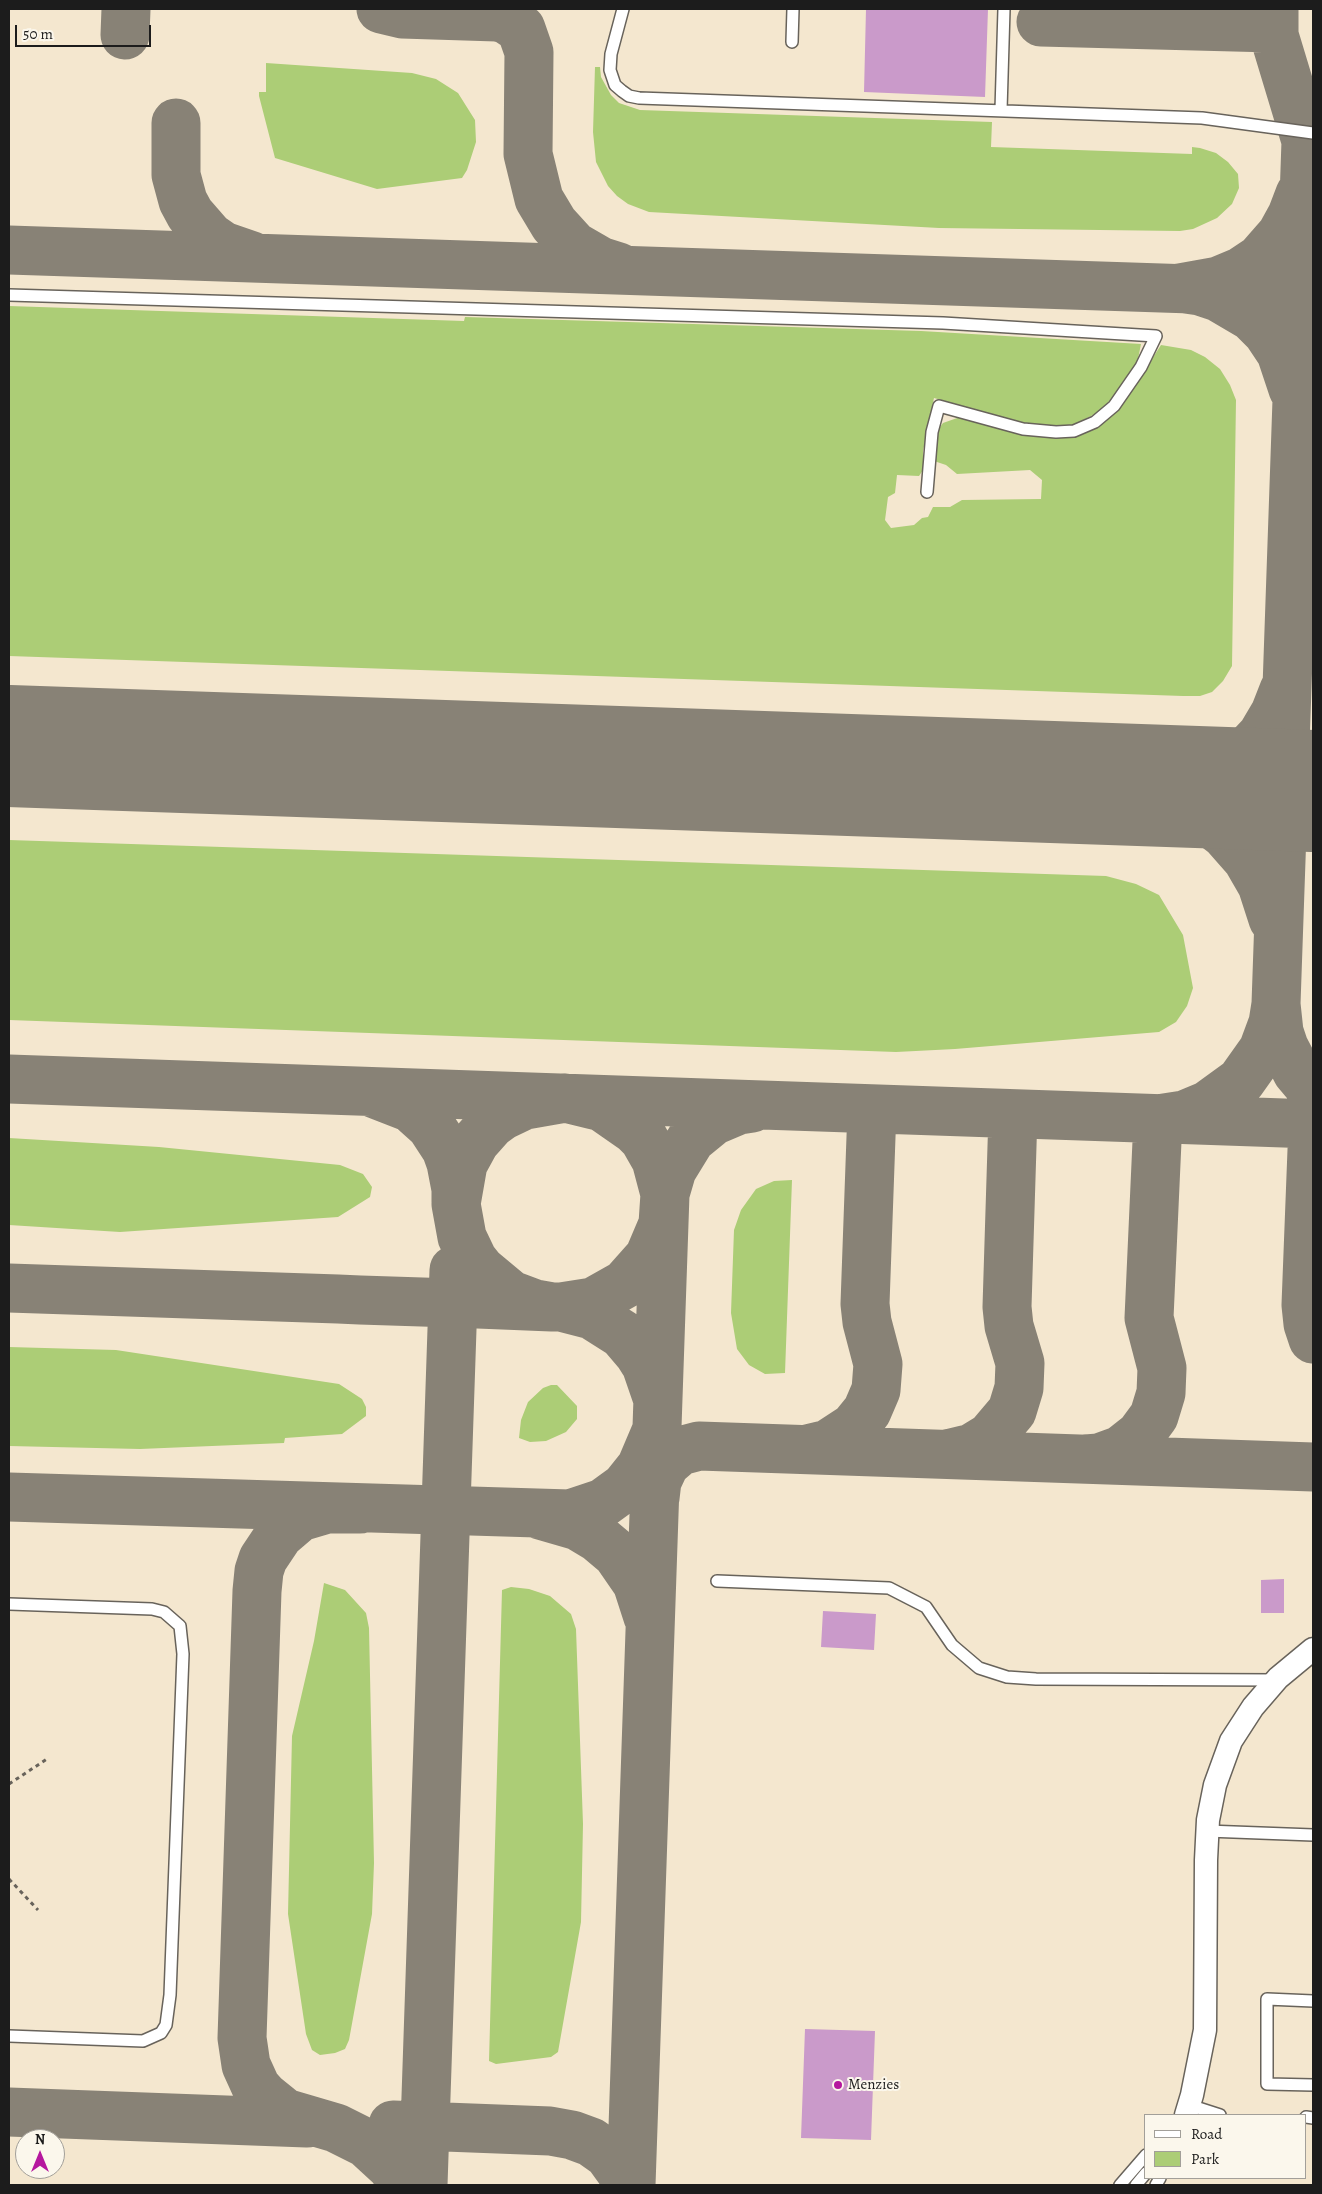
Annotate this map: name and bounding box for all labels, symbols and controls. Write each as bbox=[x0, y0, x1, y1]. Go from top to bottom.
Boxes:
scale bar bbox=[18, 15, 154, 47]
text: 50 m bbox=[23, 24, 53, 44]
place label: Menzies bbox=[848, 2076, 899, 2094]
marker: Menzies bbox=[832, 2079, 844, 2091]
legend bbox=[1144, 2114, 1307, 2179]
text: Road bbox=[1191, 2124, 1222, 2144]
north arrow bbox=[15, 2129, 65, 2179]
text: N bbox=[35, 2130, 45, 2149]
text: Park bbox=[1191, 2149, 1219, 2169]

